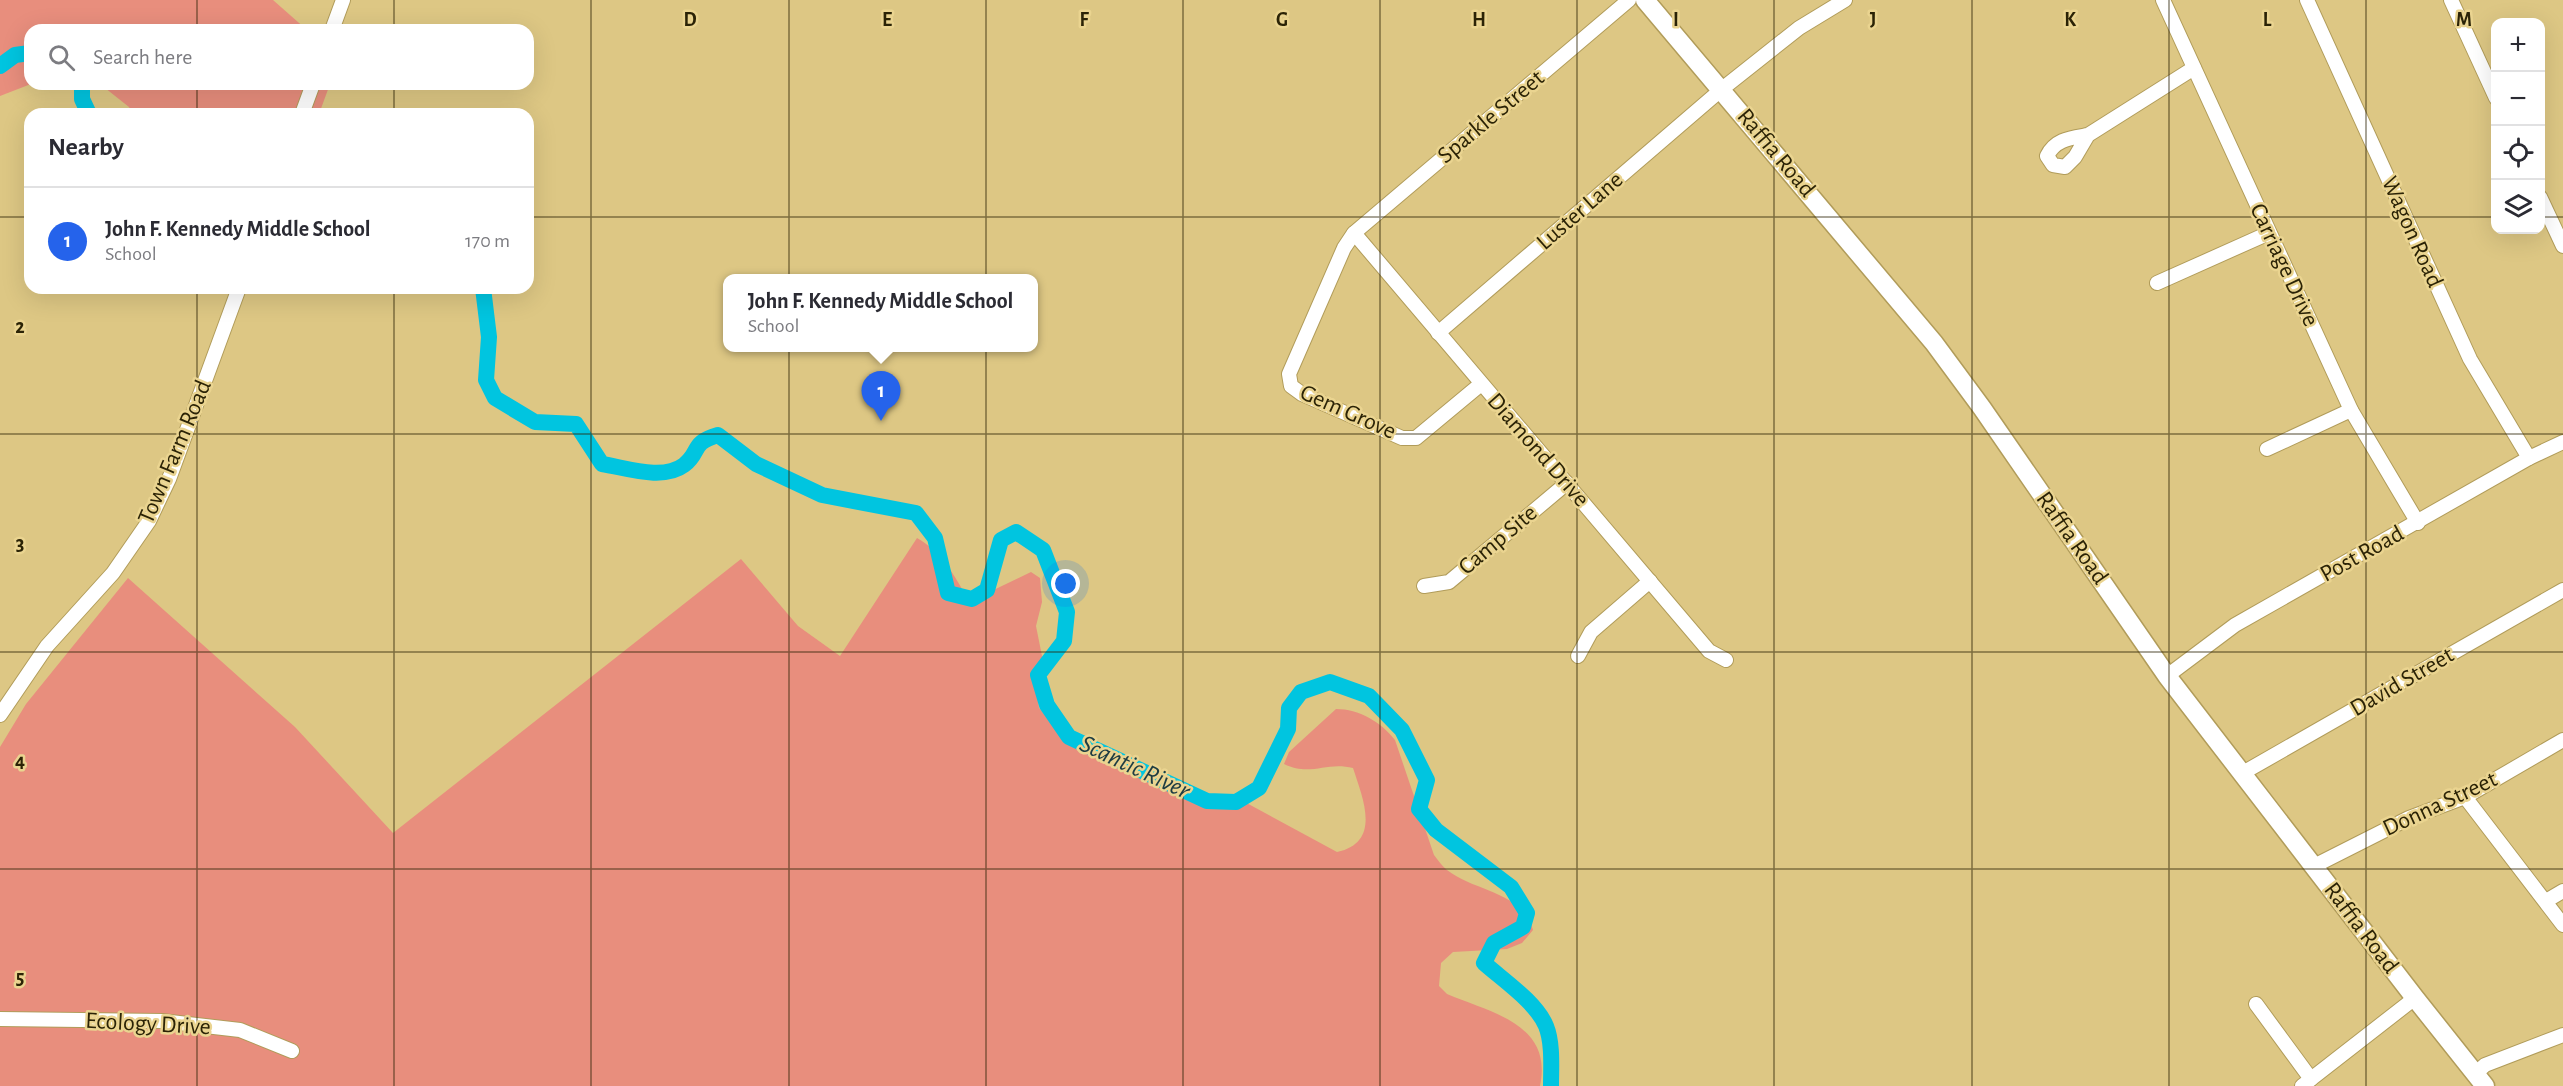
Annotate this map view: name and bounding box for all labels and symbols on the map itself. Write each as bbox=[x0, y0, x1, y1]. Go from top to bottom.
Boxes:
text: D bbox=[683, 10, 697, 30]
text: E bbox=[882, 10, 892, 30]
text: F bbox=[1079, 10, 1089, 30]
text: G bbox=[1276, 10, 1288, 30]
text: H bbox=[1472, 10, 1486, 30]
text: I bbox=[1673, 10, 1679, 30]
text: J bbox=[1870, 10, 1876, 30]
text: K bbox=[2064, 10, 2076, 30]
text: L bbox=[2263, 10, 2272, 30]
text: M bbox=[2456, 10, 2472, 30]
street label: Sparkle Street bbox=[1433, 66, 1549, 168]
street label: Raffia Road bbox=[1732, 104, 1820, 202]
street label: Luster Lane bbox=[1532, 167, 1628, 255]
street label: Wagon Road bbox=[2377, 173, 2447, 291]
street label: Carriage Drive bbox=[2245, 200, 2323, 330]
text: 2 bbox=[15, 317, 25, 337]
pin: 1 bbox=[862, 372, 900, 421]
street label: Town Farm Road bbox=[134, 377, 216, 527]
street label: Gem Grove bbox=[1296, 380, 1400, 444]
street label: Diamond Drive bbox=[1482, 389, 1594, 511]
street label: Raffia Road bbox=[2031, 487, 2113, 589]
street label: Camp Site bbox=[1454, 501, 1542, 579]
street label: Post Road bbox=[2316, 521, 2408, 587]
text: 3 bbox=[16, 534, 24, 554]
your location bbox=[1051, 569, 1080, 598]
street label: David Street bbox=[2346, 643, 2458, 721]
water label: Scantic River bbox=[1076, 730, 1195, 804]
text: 4 bbox=[15, 751, 25, 771]
street label: Donna Street bbox=[2379, 767, 2501, 841]
street label: Raffia Road bbox=[2319, 878, 2403, 978]
text: 5 bbox=[16, 968, 24, 988]
street label: Ecology Drive bbox=[85, 1009, 211, 1039]

